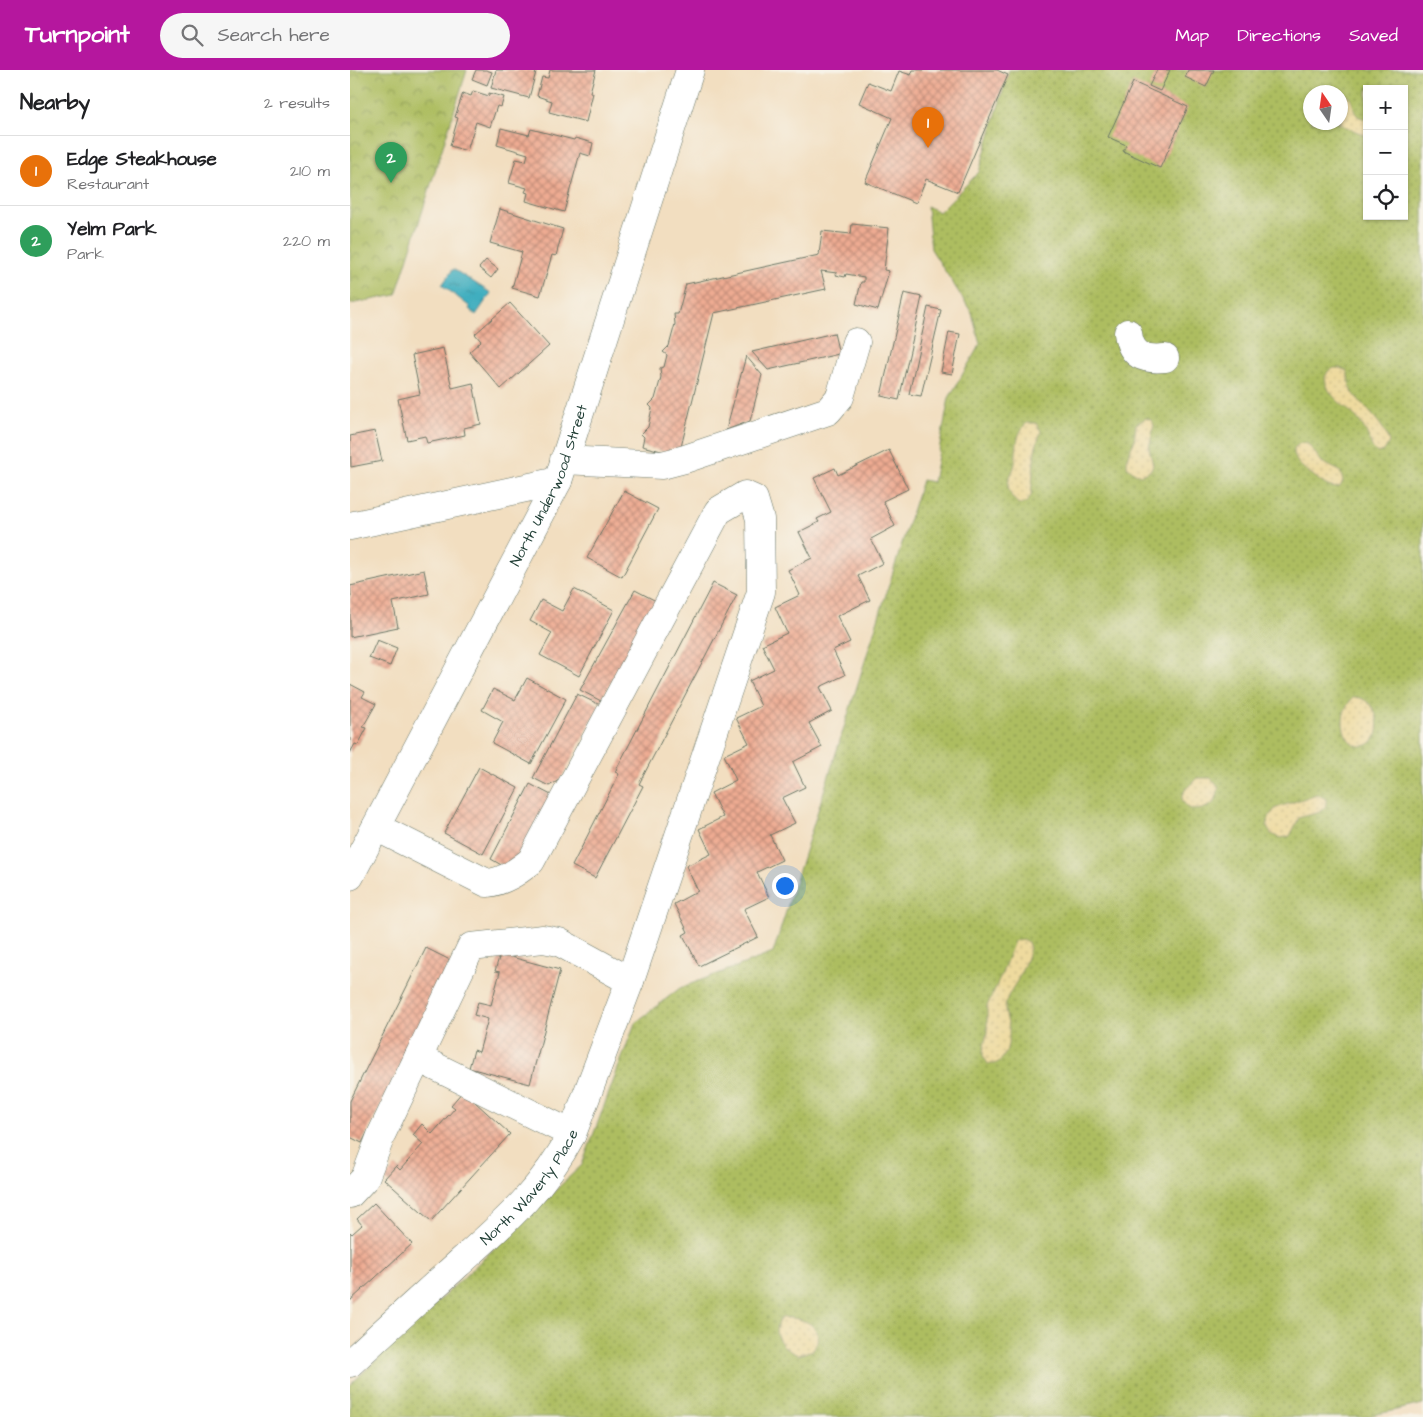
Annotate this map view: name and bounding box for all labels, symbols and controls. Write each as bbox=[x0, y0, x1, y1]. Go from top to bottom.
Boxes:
search box bbox=[160, 13, 510, 58]
text: Turnpoint bbox=[25, 18, 130, 52]
icon: search bbox=[178, 21, 206, 49]
text: Search here bbox=[218, 22, 330, 49]
text: Map bbox=[1175, 23, 1209, 48]
text: Directions bbox=[1237, 23, 1321, 48]
text: Saved bbox=[1349, 23, 1398, 48]
north arrow bbox=[1303, 85, 1348, 130]
map controls bbox=[1363, 85, 1408, 220]
button: + bbox=[1363, 85, 1408, 130]
text: Nearby bbox=[20, 88, 90, 117]
text: 2 results bbox=[264, 92, 330, 114]
pin: 1 bbox=[912, 107, 944, 148]
button: − bbox=[1363, 130, 1408, 175]
pin: 2 bbox=[375, 142, 407, 183]
text: Edge Steakhouse bbox=[67, 146, 217, 173]
text: 1 bbox=[35, 160, 37, 182]
text: 210 m bbox=[290, 160, 330, 182]
text: Restaurant bbox=[67, 173, 149, 195]
button: locate bbox=[1363, 175, 1408, 220]
text: Yelm Park bbox=[67, 216, 157, 243]
text: 2 bbox=[31, 230, 41, 252]
text: 220 m bbox=[283, 230, 330, 252]
text: Park bbox=[67, 243, 104, 265]
street label: North Underwood Street bbox=[505, 402, 592, 570]
your location bbox=[772, 873, 798, 899]
street label: North Waverly Place bbox=[476, 1126, 583, 1250]

